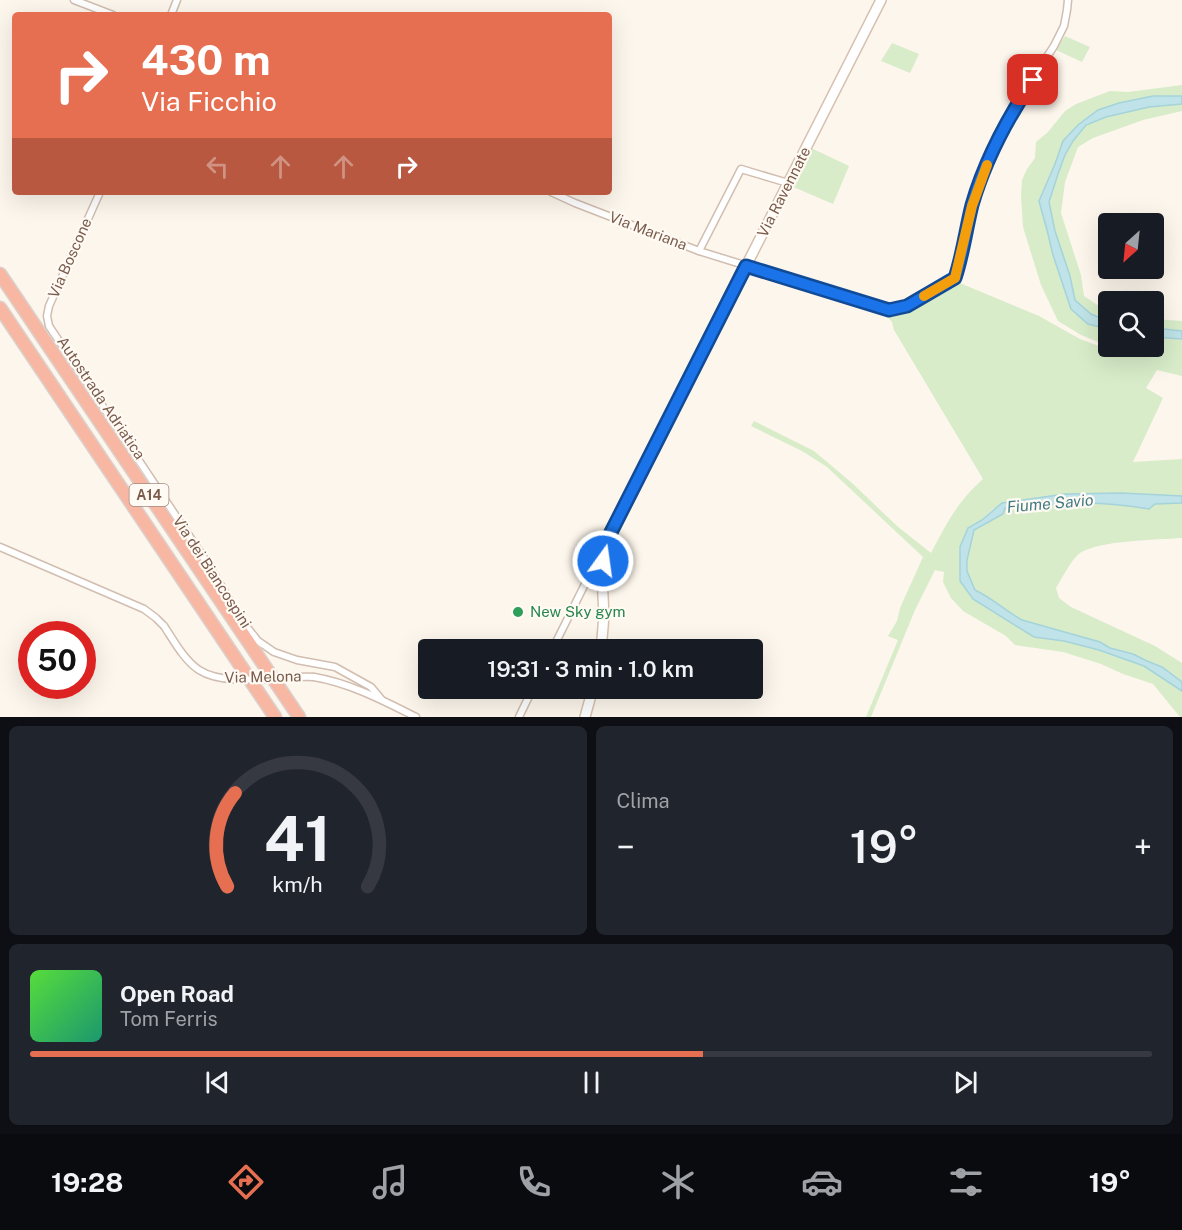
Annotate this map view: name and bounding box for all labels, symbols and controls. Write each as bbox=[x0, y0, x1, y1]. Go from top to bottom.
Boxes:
text: 430 m bbox=[141, 35, 271, 84]
icon: right bbox=[42, 36, 120, 114]
pin bbox=[1007, 54, 1058, 105]
icon: arrive bbox=[1016, 63, 1049, 96]
text: Via Ficchio bbox=[141, 85, 277, 117]
street label: Via Ravennate bbox=[753, 144, 814, 240]
icon: left bbox=[201, 150, 234, 183]
icon: ahead bbox=[264, 150, 297, 183]
icon: ahead bbox=[327, 150, 360, 183]
icon: right bbox=[390, 150, 423, 183]
street label: Via Mariana bbox=[607, 208, 690, 253]
north arrow bbox=[1098, 213, 1164, 279]
map controls bbox=[1098, 213, 1164, 357]
street label: Via Boscone bbox=[44, 215, 95, 300]
button: search bbox=[1098, 291, 1164, 357]
street label: Autostrada Adriatica bbox=[54, 333, 149, 462]
road number: A14 bbox=[130, 484, 168, 506]
water label: Fiume Savio bbox=[1006, 490, 1095, 517]
street label: Via dei Biancospini bbox=[170, 512, 255, 631]
position arrow bbox=[571, 529, 635, 593]
place label: New Sky gym bbox=[530, 603, 626, 620]
marker: New Sky gym bbox=[511, 605, 525, 619]
speed limit sign: 50 bbox=[18, 621, 96, 699]
text: 19:31 · 3 min · 1.0 km bbox=[487, 656, 694, 682]
street label: Via Melona bbox=[224, 667, 302, 686]
text: Clima bbox=[617, 789, 670, 813]
text: 41 bbox=[264, 802, 332, 875]
text: 19° bbox=[850, 820, 919, 873]
text: − bbox=[617, 828, 635, 866]
text: + bbox=[1134, 828, 1152, 866]
text: km/h bbox=[273, 873, 323, 898]
text: Open Road bbox=[120, 981, 234, 1007]
text: Tom Ferris bbox=[120, 1007, 218, 1031]
icon: previous bbox=[201, 1066, 234, 1099]
icon: pause bbox=[575, 1066, 608, 1099]
icon: next bbox=[949, 1066, 982, 1099]
icon: directions bbox=[225, 1161, 267, 1203]
icon: music bbox=[369, 1161, 411, 1203]
icon: phone bbox=[513, 1161, 555, 1203]
icon: climate bbox=[657, 1161, 699, 1203]
icon: car bbox=[801, 1161, 843, 1203]
icon: filters bbox=[945, 1161, 987, 1203]
text: 19:28 bbox=[51, 1166, 123, 1198]
text: 19° bbox=[1089, 1166, 1131, 1198]

